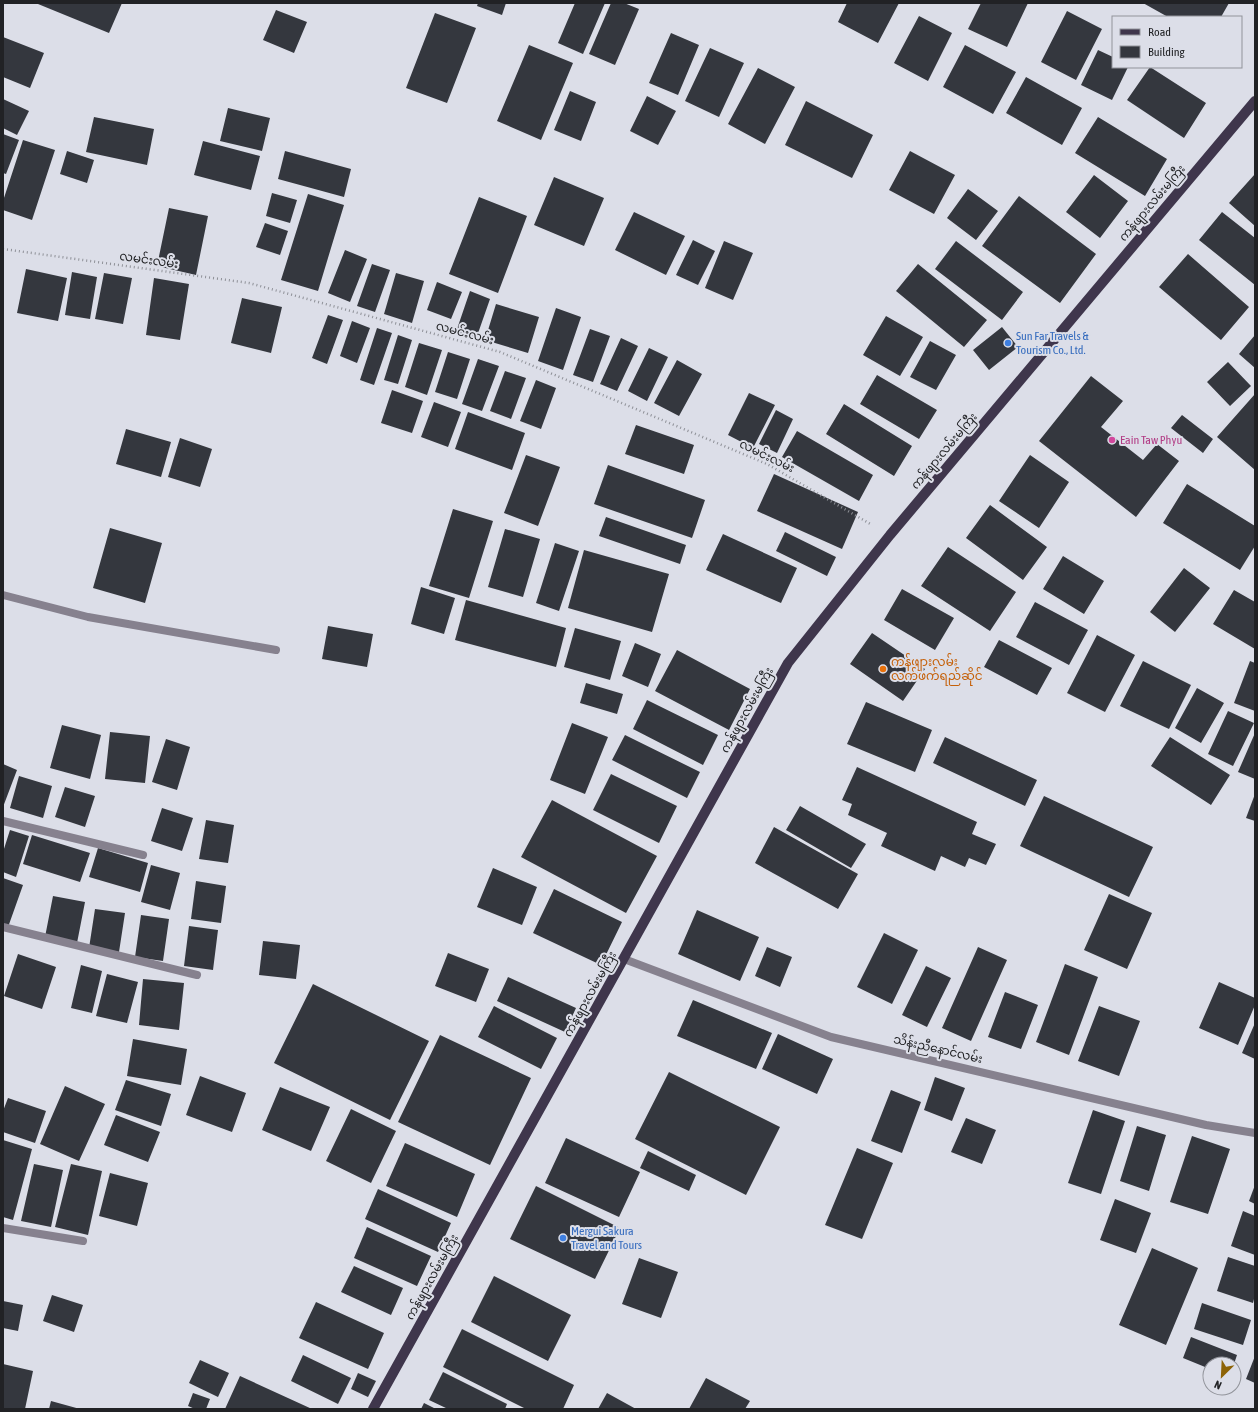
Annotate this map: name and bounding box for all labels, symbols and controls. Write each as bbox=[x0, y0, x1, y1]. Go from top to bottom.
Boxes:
legend bbox=[1112, 16, 1242, 68]
text: Road bbox=[1148, 25, 1171, 39]
text: Building bbox=[1148, 45, 1186, 59]
street label: ကန်ဖျားလမ်းမကြီး bbox=[1114, 161, 1190, 246]
street label: လမင်းလမ်း bbox=[119, 247, 180, 271]
street label: လမင်းလမ်း bbox=[435, 317, 496, 347]
place label: Sun Far Travels & Tourism Co., Ltd. bbox=[1016, 329, 1089, 357]
marker: Sun Far Travels & Tourism Co., Ltd. bbox=[1003, 338, 1013, 348]
street label: ကန်ဖျားလမ်းမကြီး bbox=[906, 409, 982, 494]
place label: Eain Taw Phyu bbox=[1120, 433, 1182, 447]
street label: လမင်းလမ်း bbox=[737, 435, 798, 475]
marker: Eain Taw Phyu bbox=[1107, 435, 1117, 445]
place label: ကန်ဖျားလမ်း လက်ဖက်ရည်ဆိုင် bbox=[891, 653, 983, 686]
street label: ကန်ဖျားလမ်းမကြီး bbox=[716, 664, 779, 757]
marker: ကန်ဖျားလမ်း လက်ဖက်ရည်ဆိုင် bbox=[878, 664, 888, 674]
street label: ကန်ဖျားလမ်းမကြီး bbox=[559, 948, 622, 1041]
street label: သိန်းညီနောင်လမ်း bbox=[891, 1030, 984, 1069]
place label: Mergui Sakura Travel and Tours bbox=[571, 1224, 642, 1252]
street label: ကန်ဖျားလမ်းမကြီး bbox=[401, 1231, 464, 1324]
marker: Mergui Sakura Travel and Tours bbox=[558, 1233, 568, 1243]
north arrow bbox=[1202, 1356, 1242, 1396]
text: N bbox=[1213, 1378, 1223, 1392]

